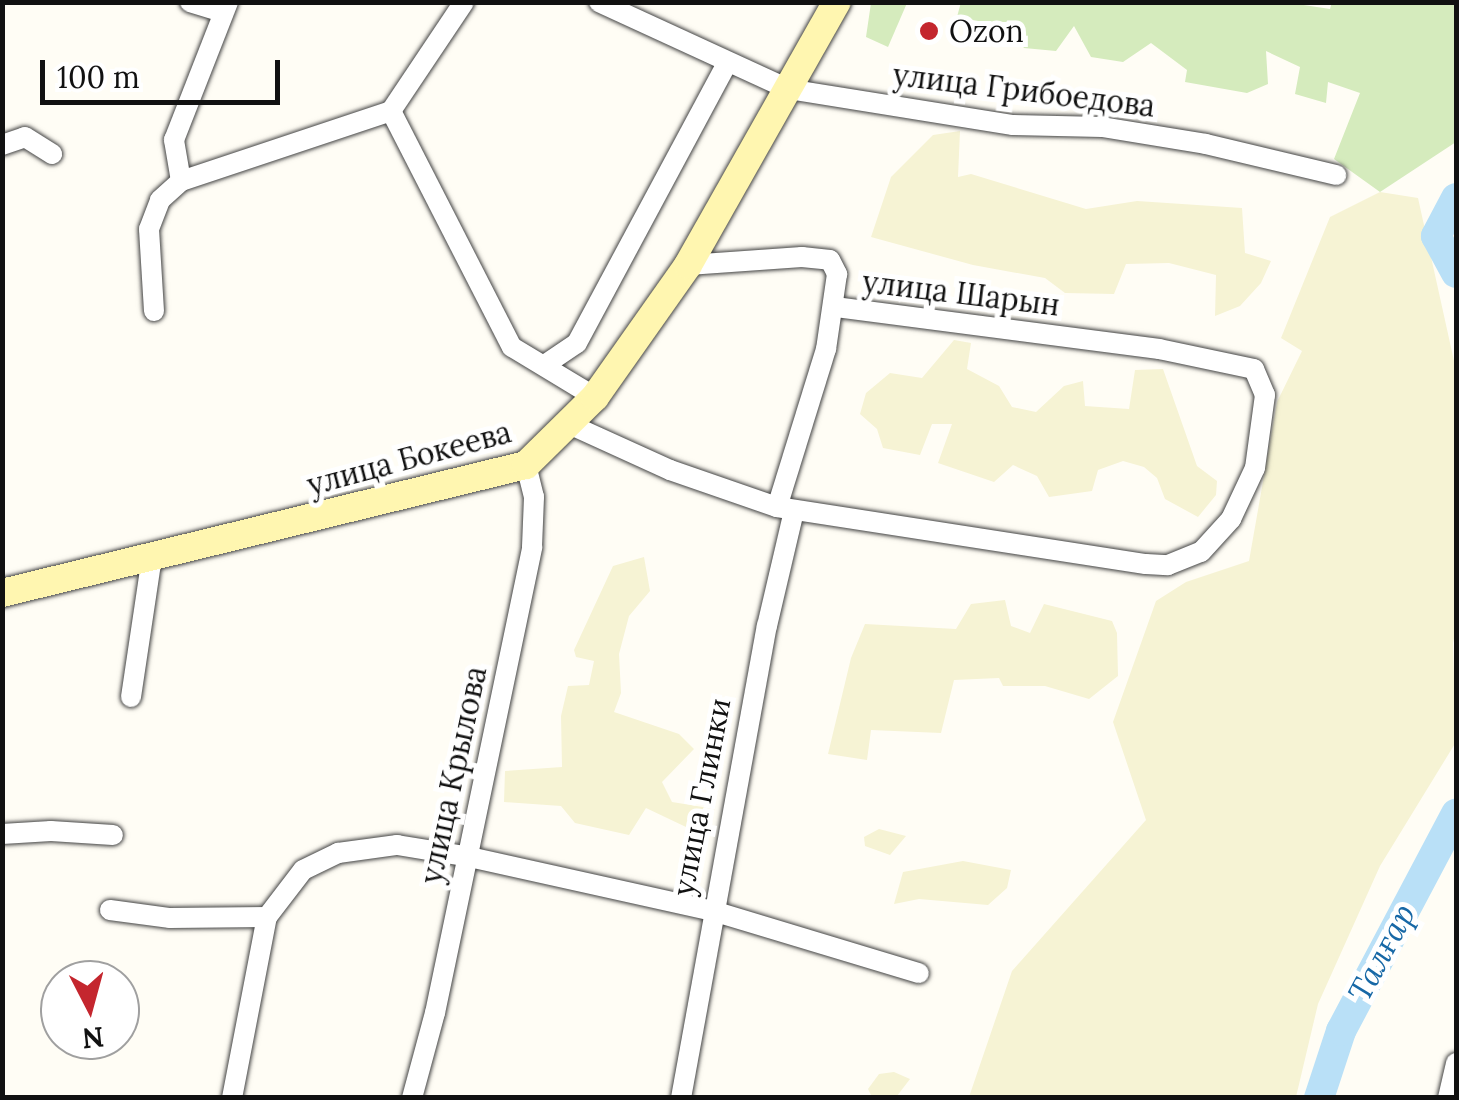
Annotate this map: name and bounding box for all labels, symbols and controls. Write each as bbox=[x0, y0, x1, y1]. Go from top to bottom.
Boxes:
place label: Ozon bbox=[949, 13, 1024, 49]
marker: Ozon bbox=[918, 20, 940, 42]
scale bar bbox=[45, 40, 285, 102]
street label: улица Грибоедова bbox=[891, 56, 1157, 124]
text: 100 m bbox=[57, 58, 140, 96]
street label: улица Шарын bbox=[860, 263, 1062, 323]
street label: улица Бокеева bbox=[303, 413, 515, 503]
street label: улица Крылова bbox=[412, 663, 494, 887]
street label: улица Глинки bbox=[664, 695, 738, 899]
water label: Талғар bbox=[1340, 898, 1424, 1008]
north arrow bbox=[40, 960, 140, 1060]
text: N bbox=[80, 1019, 106, 1057]

